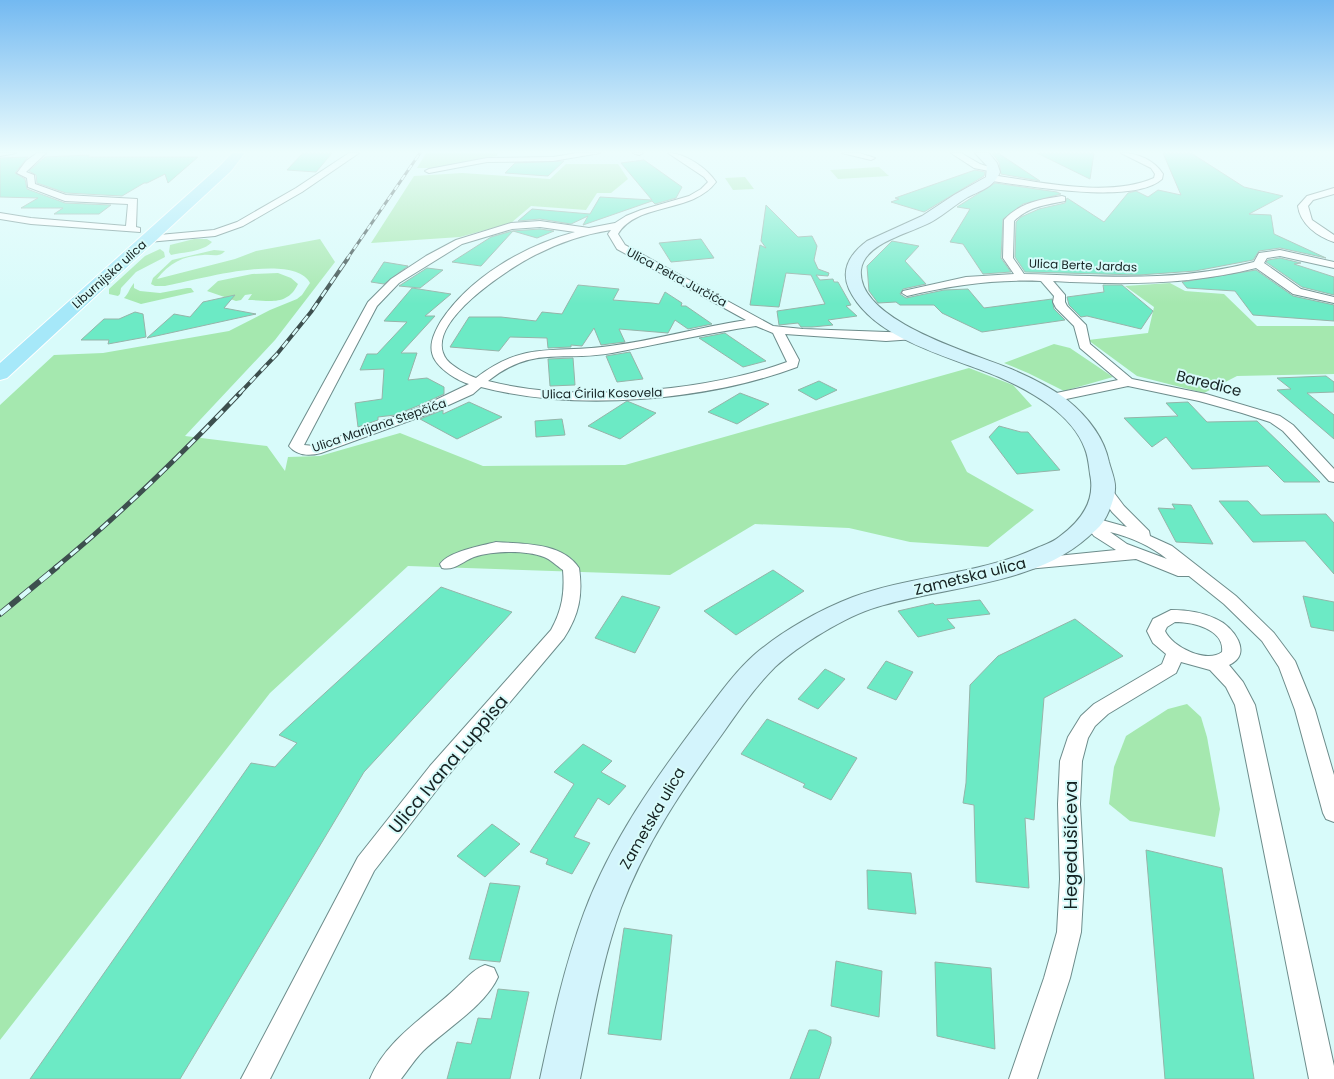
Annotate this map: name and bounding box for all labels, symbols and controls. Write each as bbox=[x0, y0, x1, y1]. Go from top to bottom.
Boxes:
street label: Liburnijska ulica bbox=[68, 236, 150, 312]
street label: Ulica Petra Jurčića bbox=[624, 243, 730, 311]
street label: Ulica Berte Jardas bbox=[1029, 255, 1137, 275]
street label: Baredice bbox=[1174, 365, 1244, 401]
street label: Ulica Ćirila Kosovela bbox=[542, 383, 662, 403]
street label: Ulica Marijana Stepčića bbox=[309, 394, 449, 456]
street label: Zametska ulica bbox=[912, 552, 1028, 600]
street label: Ulica Ivana Luppisa bbox=[383, 689, 513, 839]
street label: Zametska ulica bbox=[614, 763, 690, 873]
street label: Hegedušićeva bbox=[1058, 781, 1083, 909]

